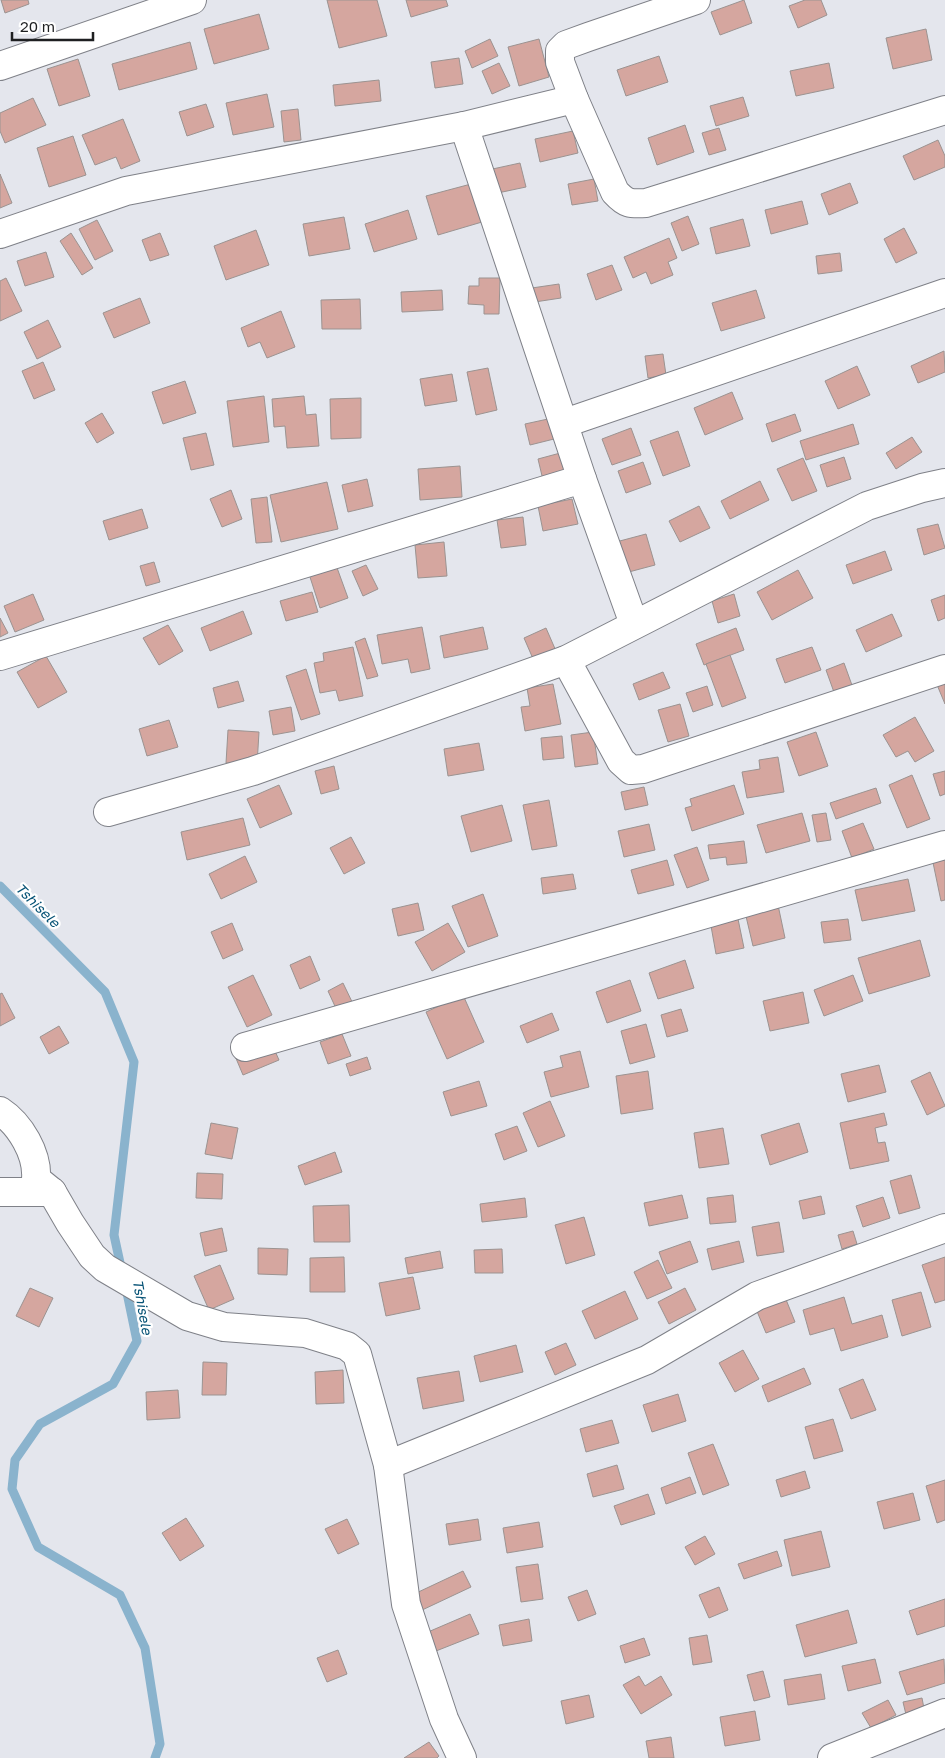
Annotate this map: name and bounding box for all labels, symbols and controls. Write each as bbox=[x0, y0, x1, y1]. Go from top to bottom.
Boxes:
scale bar bbox=[12, 10, 94, 42]
text: 20 m bbox=[20, 17, 55, 35]
water label: Tshisele bbox=[12, 879, 64, 931]
water label: Tshisele bbox=[130, 1278, 156, 1337]

